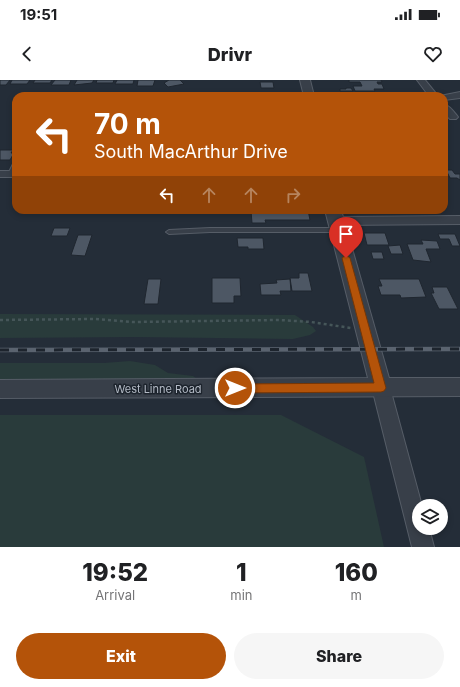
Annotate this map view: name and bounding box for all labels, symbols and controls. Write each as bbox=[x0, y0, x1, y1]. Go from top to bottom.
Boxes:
text: 19:51 bbox=[20, 5, 57, 24]
icon: back bbox=[16, 43, 38, 65]
icon: heart bbox=[422, 43, 444, 65]
text: Drivr bbox=[208, 44, 252, 65]
text: 70 m bbox=[94, 107, 161, 141]
icon: left bbox=[28, 108, 80, 160]
text: South MacArthur Drive bbox=[94, 141, 288, 162]
icon: left bbox=[156, 184, 178, 206]
icon: ahead bbox=[198, 184, 220, 206]
icon: ahead bbox=[240, 184, 262, 206]
icon: right bbox=[282, 184, 304, 206]
pin bbox=[329, 217, 363, 258]
icon: arrive bbox=[335, 223, 357, 245]
position arrow bbox=[214, 367, 256, 409]
street label: West Linne Road bbox=[114, 382, 202, 396]
map controls bbox=[412, 499, 448, 535]
button: layers bbox=[412, 499, 448, 535]
text: 19:52 bbox=[82, 558, 148, 587]
text: 1 bbox=[236, 558, 247, 587]
text: 160 bbox=[335, 558, 378, 587]
text: Arrival bbox=[95, 587, 135, 603]
text: min bbox=[230, 587, 253, 603]
text: m bbox=[351, 587, 362, 603]
button: Exit bbox=[16, 633, 226, 679]
button: Share bbox=[234, 633, 444, 679]

